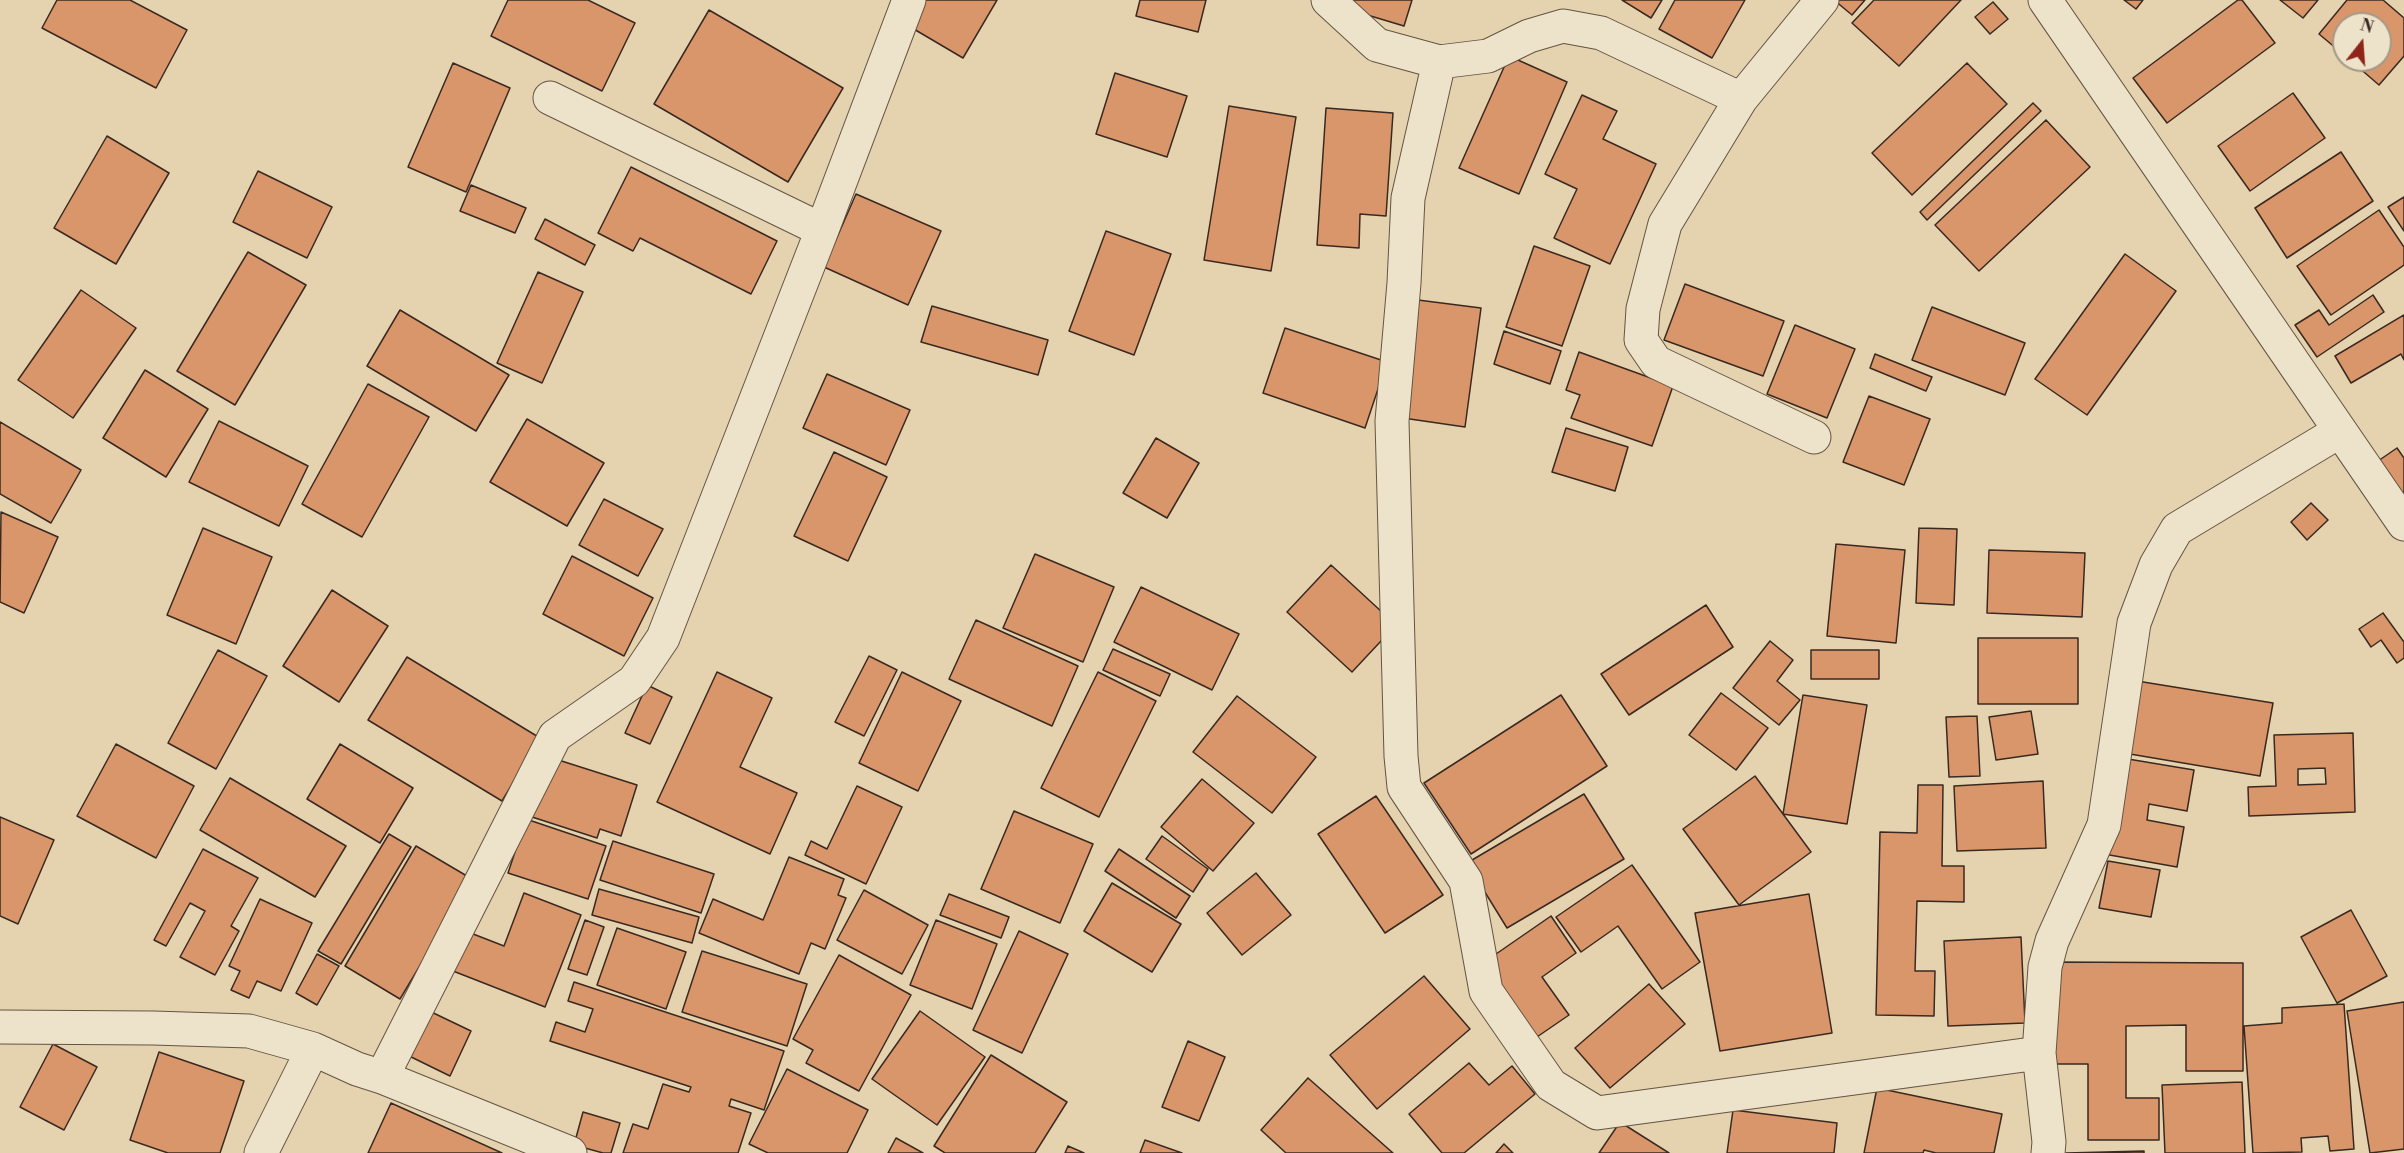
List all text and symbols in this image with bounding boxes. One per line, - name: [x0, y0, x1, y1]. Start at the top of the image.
- north arrow: [2332, 12, 2392, 72]
- text: N: [2358, 15, 2376, 38]

